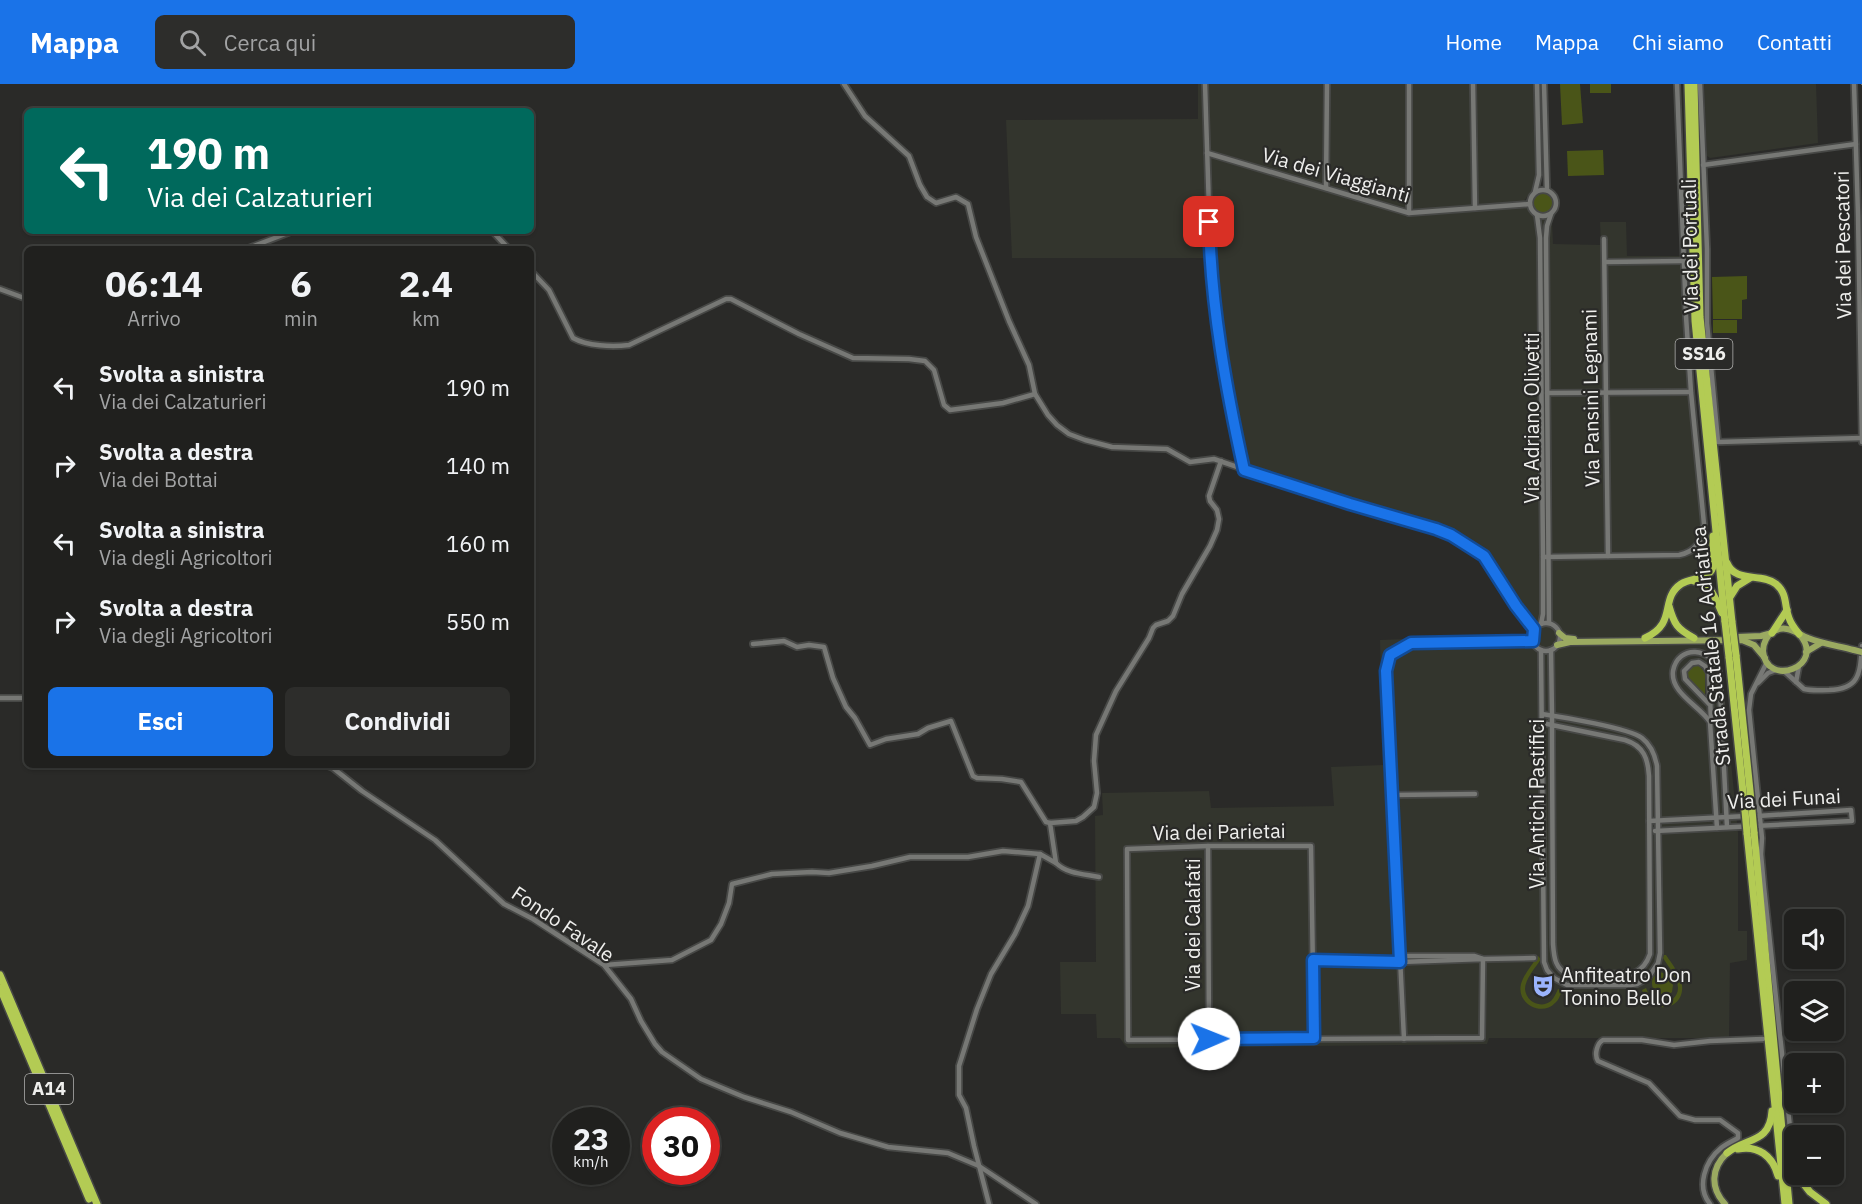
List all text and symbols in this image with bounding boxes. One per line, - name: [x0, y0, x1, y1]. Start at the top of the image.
- search box: [155, 15, 575, 69]
- text: Mappa: [30, 24, 119, 61]
- icon: search: [176, 26, 209, 59]
- text: Cerca qui: [224, 28, 316, 57]
- text: Home: [1446, 28, 1502, 56]
- text: Mappa: [1535, 28, 1599, 56]
- text: Chi siamo: [1632, 28, 1724, 56]
- text: Contatti: [1757, 28, 1832, 56]
- text: 190 m: [147, 126, 270, 181]
- icon: left: [48, 132, 126, 210]
- street label: Via dei Viaggianti: [1259, 140, 1413, 209]
- street label: Via dei Pescatori: [1828, 171, 1857, 320]
- street label: Via dei Portuali: [1675, 178, 1704, 314]
- text: Via dei Calzaturieri: [147, 179, 373, 214]
- pin: [1183, 196, 1234, 247]
- icon: arrive: [1192, 205, 1225, 238]
- text: 06:14: [105, 260, 203, 307]
- text: 6: [290, 260, 312, 307]
- text: 2.4: [399, 260, 453, 307]
- text: Arrivo: [127, 305, 181, 332]
- text: min: [284, 305, 318, 332]
- text: km: [412, 305, 440, 332]
- street label: Via Pansini Legnami: [1575, 309, 1606, 487]
- street label: Via Adriano Olivetti: [1518, 332, 1545, 504]
- road number: SS16: [1676, 339, 1732, 369]
- text: Svolta a sinistra: [99, 359, 264, 388]
- icon: left: [48, 371, 81, 404]
- text: 190 m: [446, 373, 510, 402]
- text: Via dei Calzaturieri: [99, 388, 266, 415]
- text: Svolta a destra: [99, 437, 253, 466]
- icon: right: [48, 449, 81, 482]
- text: 140 m: [446, 451, 510, 480]
- text: Via dei Bottai: [99, 466, 218, 493]
- text: Svolta a sinistra: [99, 515, 264, 544]
- street label: Strada Statale 16 Adriatica: [1684, 525, 1737, 767]
- icon: left: [48, 527, 81, 560]
- text: 160 m: [446, 529, 510, 558]
- text: Via degli Agricoltori: [99, 544, 273, 571]
- text: Svolta a destra: [99, 593, 253, 622]
- icon: right: [48, 605, 81, 638]
- text: 550 m: [446, 607, 510, 636]
- text: Via degli Agricoltori: [99, 622, 273, 649]
- button: Esci: [48, 687, 273, 756]
- button: Condividi: [285, 687, 510, 756]
- street label: Via Antichi Pastifici: [1523, 719, 1550, 889]
- street label: Via dei Funai: [1726, 782, 1842, 815]
- street label: Via dei Parietai: [1152, 817, 1286, 846]
- street label: Via dei Calafati: [1179, 858, 1206, 992]
- street label: Fondo Favale: [507, 879, 620, 968]
- map controls: [1784, 909, 1844, 1185]
- button: sound: [1784, 909, 1844, 969]
- place label: Anfiteatro Don Tonino Bello: [1561, 961, 1691, 1011]
- theatre icon: Anfiteatro Don Tonino Bello: [1530, 973, 1556, 999]
- button: layers: [1784, 981, 1844, 1041]
- position arrow: [1177, 1007, 1241, 1071]
- button: +: [1784, 1053, 1844, 1113]
- road number: A14: [25, 1074, 73, 1104]
- speed limit sign: 30: [642, 1107, 720, 1185]
- text: 23: [573, 1119, 609, 1158]
- button: −: [1784, 1125, 1844, 1185]
- text: km/h: [573, 1152, 609, 1171]

